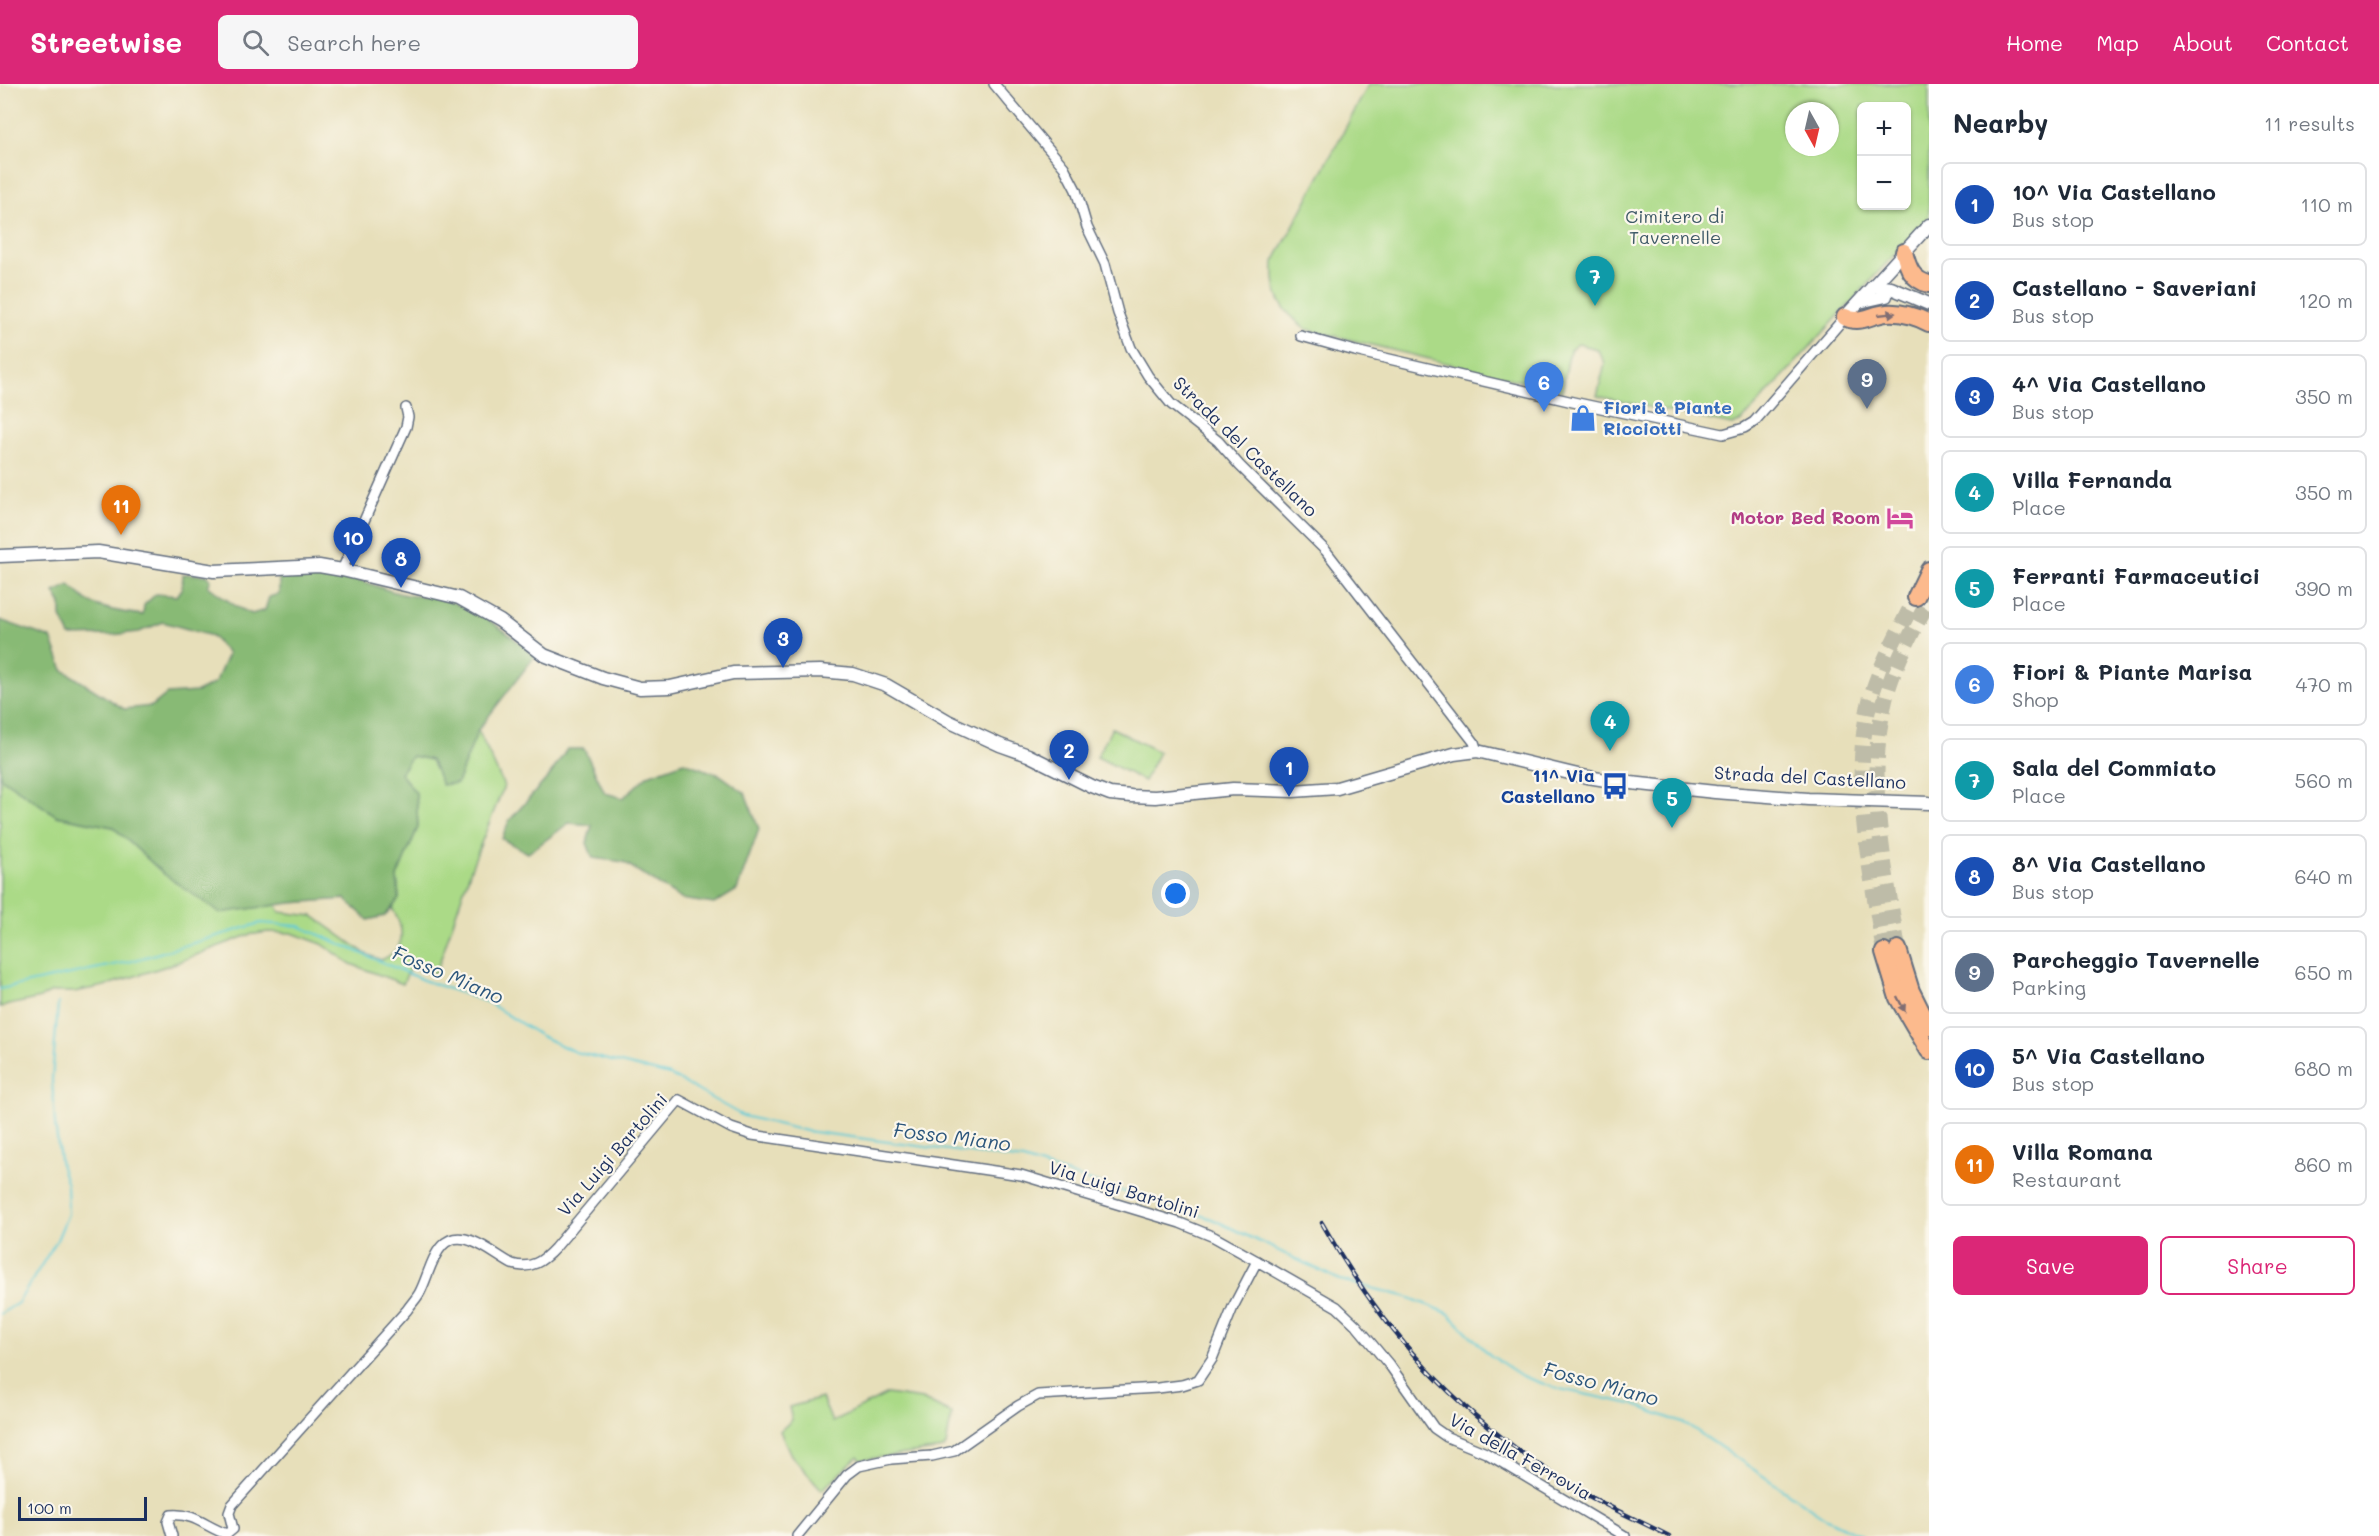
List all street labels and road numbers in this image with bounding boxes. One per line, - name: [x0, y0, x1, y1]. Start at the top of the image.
- street label: Strada del Castellano: [1168, 371, 1323, 522]
- street label: Strada del Castellano: [1713, 760, 1907, 794]
- street label: Via Luigi Bartolini: [552, 1088, 673, 1221]
- street label: Via Luigi Bartolini: [1046, 1155, 1202, 1223]
- street label: Via della Ferrovia: [1445, 1407, 1596, 1505]

